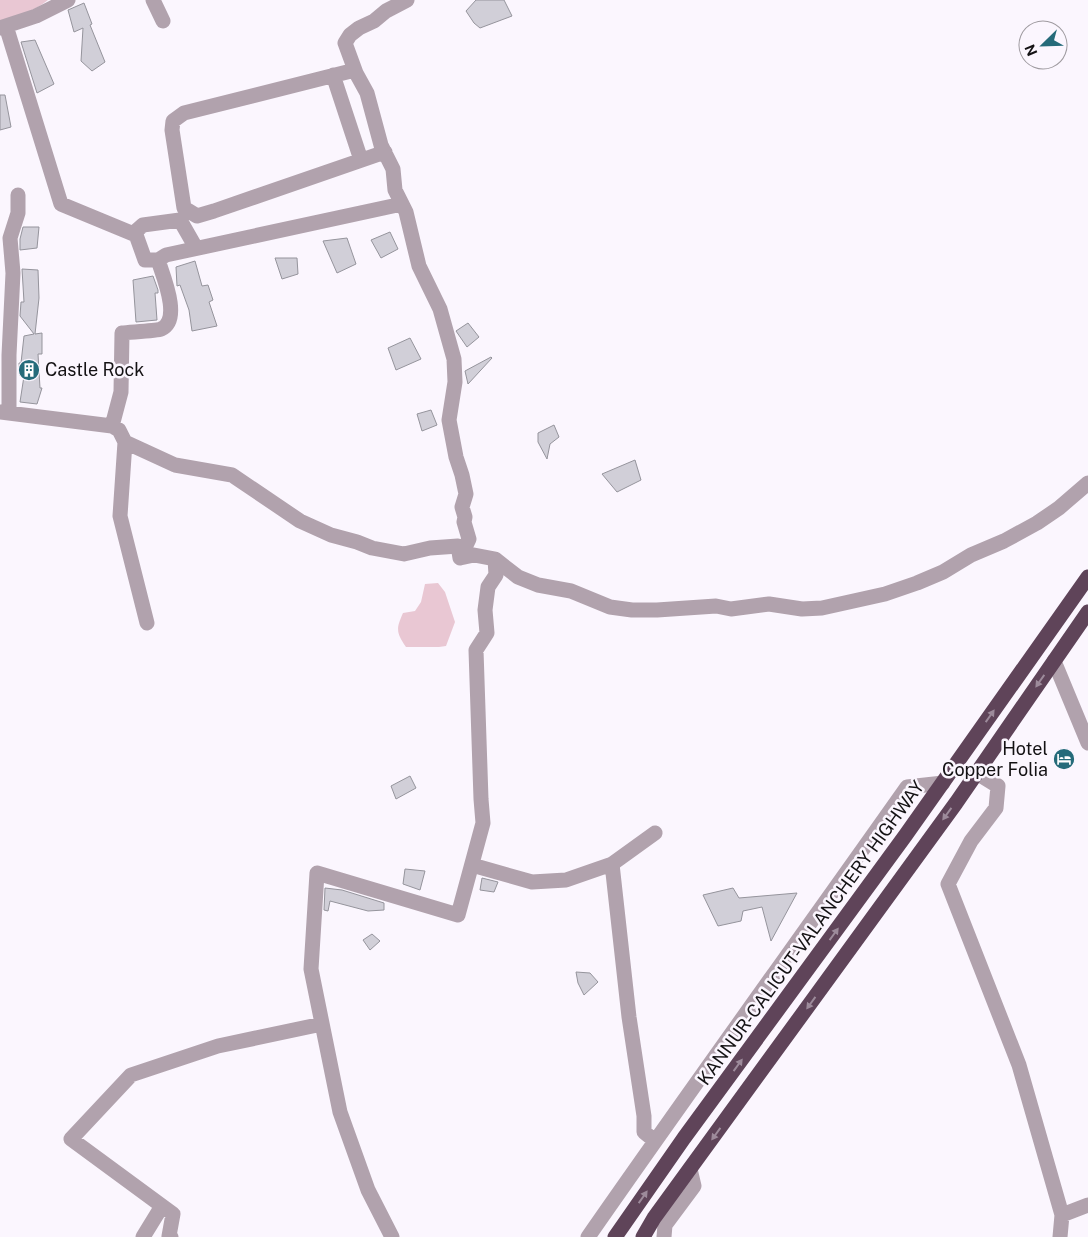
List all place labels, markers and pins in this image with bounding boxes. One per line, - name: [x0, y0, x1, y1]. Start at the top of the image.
- building icon: Castle Rock: [17, 358, 41, 382]
- place label: Castle Rock: [45, 359, 144, 380]
- place label: Hotel Copper Folia: [942, 738, 1048, 780]
- hotel icon: Hotel Copper Folia: [1052, 747, 1076, 771]

